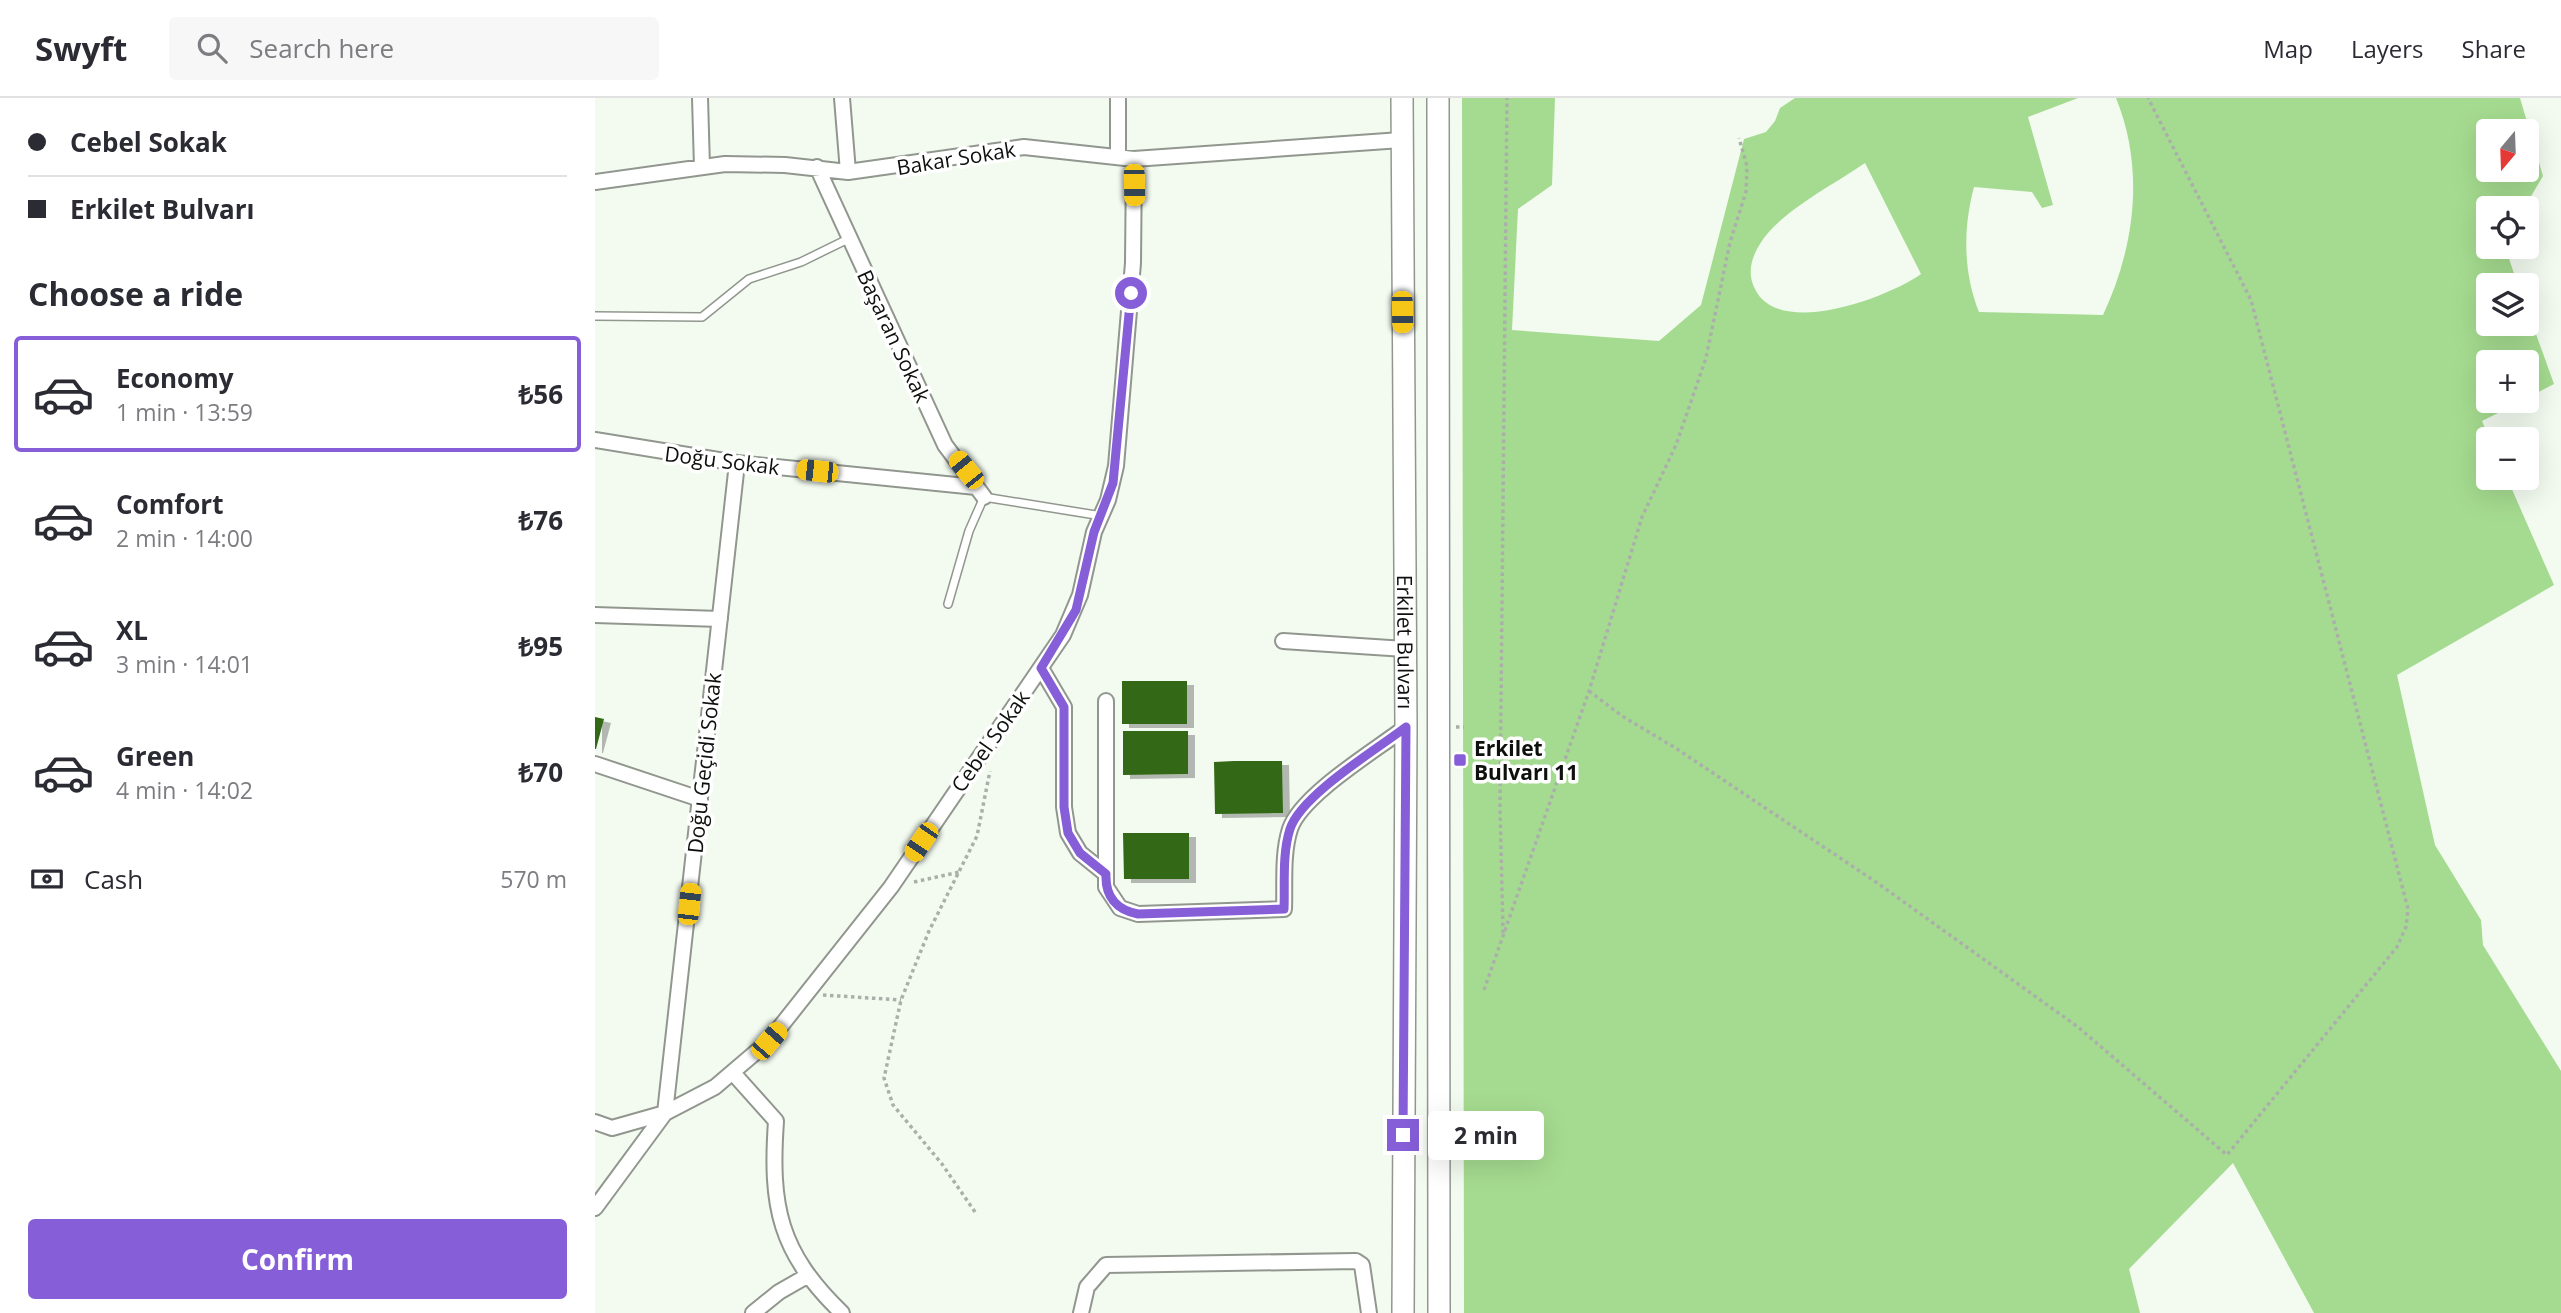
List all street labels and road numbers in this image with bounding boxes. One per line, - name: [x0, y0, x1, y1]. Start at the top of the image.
- street label: Bakar Sokak: [895, 135, 1017, 181]
- street label: Başaran Sokak: [851, 265, 937, 407]
- street label: Doğu Sokak: [663, 439, 781, 481]
- street label: Erkilet Bulvarı: [1391, 575, 1420, 709]
- street label: Doğu Geçidi Sokak: [681, 671, 727, 855]
- street label: Cebel Sokak: [945, 685, 1035, 797]

